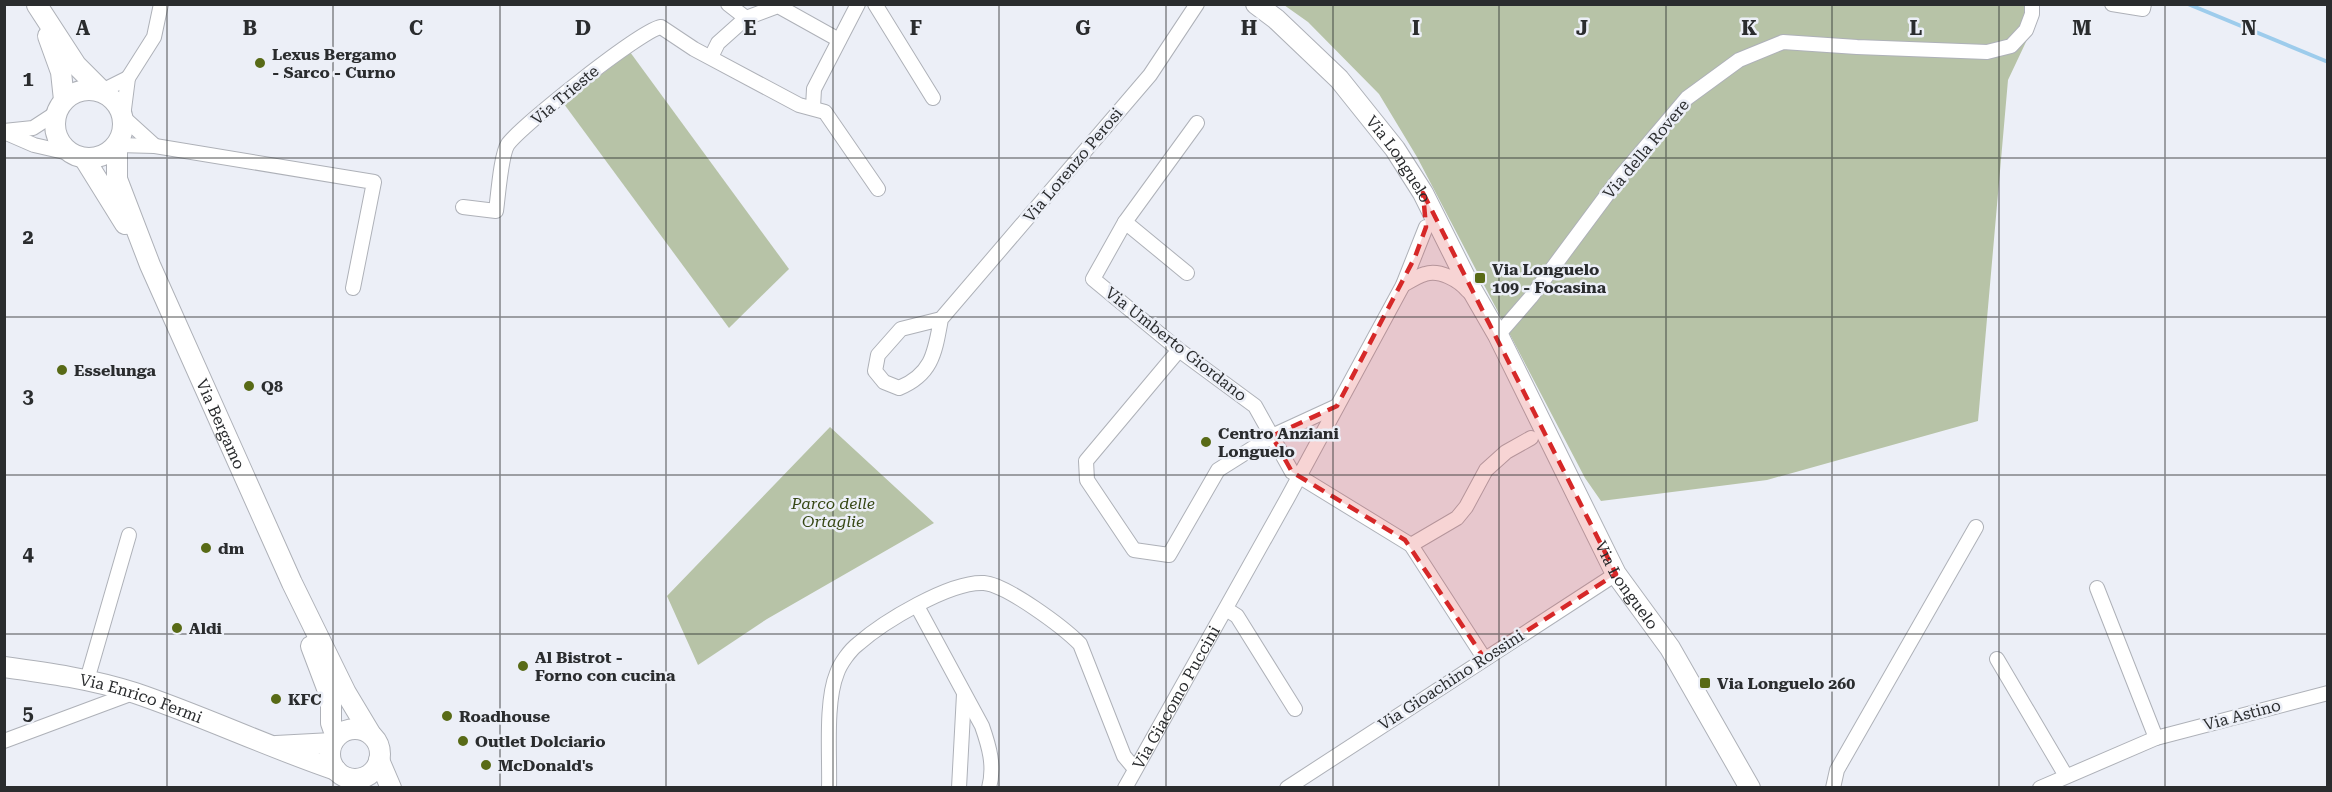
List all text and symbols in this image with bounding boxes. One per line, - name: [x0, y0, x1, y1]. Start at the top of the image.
- text: A: [76, 16, 91, 40]
- text: B: [243, 16, 257, 40]
- text: C: [409, 16, 423, 40]
- text: D: [575, 16, 591, 40]
- text: E: [744, 16, 757, 40]
- text: F: [910, 16, 922, 40]
- text: G: [1075, 16, 1091, 40]
- text: H: [1241, 16, 1257, 40]
- text: I: [1412, 16, 1420, 40]
- text: J: [1576, 16, 1588, 40]
- text: K: [1741, 16, 1757, 40]
- text: L: [1910, 16, 1923, 40]
- text: M: [2072, 16, 2092, 40]
- text: N: [2241, 16, 2257, 40]
- place label: Lexus Bergamo - Sarco - Curno: [272, 45, 397, 82]
- marker: Lexus Bergamo - Sarco - Curno: [253, 56, 267, 70]
- street label: Via Trieste: [527, 61, 603, 129]
- text: 1: [22, 67, 34, 91]
- street label: Via della Rovere: [1599, 95, 1693, 203]
- street label: Via Lorenzo Perosi: [1020, 104, 1126, 226]
- street label: Via Longuelo: [1362, 111, 1436, 205]
- text: 2: [22, 225, 34, 249]
- place label: Via Longuelo 109 - Focasina: [1492, 260, 1607, 297]
- marker: Via Longuelo 109 - Focasina: [1473, 271, 1487, 285]
- street label: Via Umberto Giordano: [1101, 283, 1251, 405]
- place label: Esselunga: [74, 361, 157, 380]
- marker: Esselunga: [55, 363, 69, 377]
- street label: Via Bergamo: [192, 376, 249, 472]
- place label: Q8: [261, 377, 283, 396]
- marker: Q8: [242, 379, 256, 393]
- text: 3: [22, 384, 34, 408]
- place label: Centro Anziani Longuelo: [1218, 424, 1340, 461]
- marker: Centro Anziani Longuelo: [1199, 435, 1213, 449]
- park label: Parco delle Ortaglie: [790, 494, 875, 531]
- street label: Via Longuelo: [1592, 538, 1663, 633]
- place label: dm: [218, 539, 245, 558]
- marker: dm: [199, 541, 213, 555]
- text: 4: [22, 542, 34, 566]
- place label: Aldi: [189, 619, 223, 638]
- marker: Aldi: [170, 621, 184, 635]
- street label: Via Giacomo Puccini: [1128, 622, 1224, 772]
- street label: Via Gioachino Rossini: [1375, 626, 1527, 734]
- place label: Al Bistrot - Forno con cucina: [535, 648, 676, 685]
- marker: Al Bistrot - Forno con cucina: [516, 659, 530, 673]
- street label: Via Enrico Fermi: [78, 670, 205, 727]
- place label: Via Longuelo 260: [1717, 674, 1855, 693]
- marker: Via Longuelo 260: [1698, 676, 1712, 690]
- place label: KFC: [288, 690, 321, 709]
- marker: KFC: [269, 692, 283, 706]
- street label: Via Astino: [2201, 696, 2283, 734]
- text: 5: [22, 701, 34, 725]
- place label: Roadhouse: [459, 707, 550, 726]
- marker: Roadhouse: [440, 709, 454, 723]
- place label: Outlet Dolciario: [475, 732, 606, 751]
- marker: Outlet Dolciario: [456, 734, 470, 748]
- place label: McDonald's: [498, 756, 593, 775]
- marker: McDonald's: [479, 758, 493, 772]

